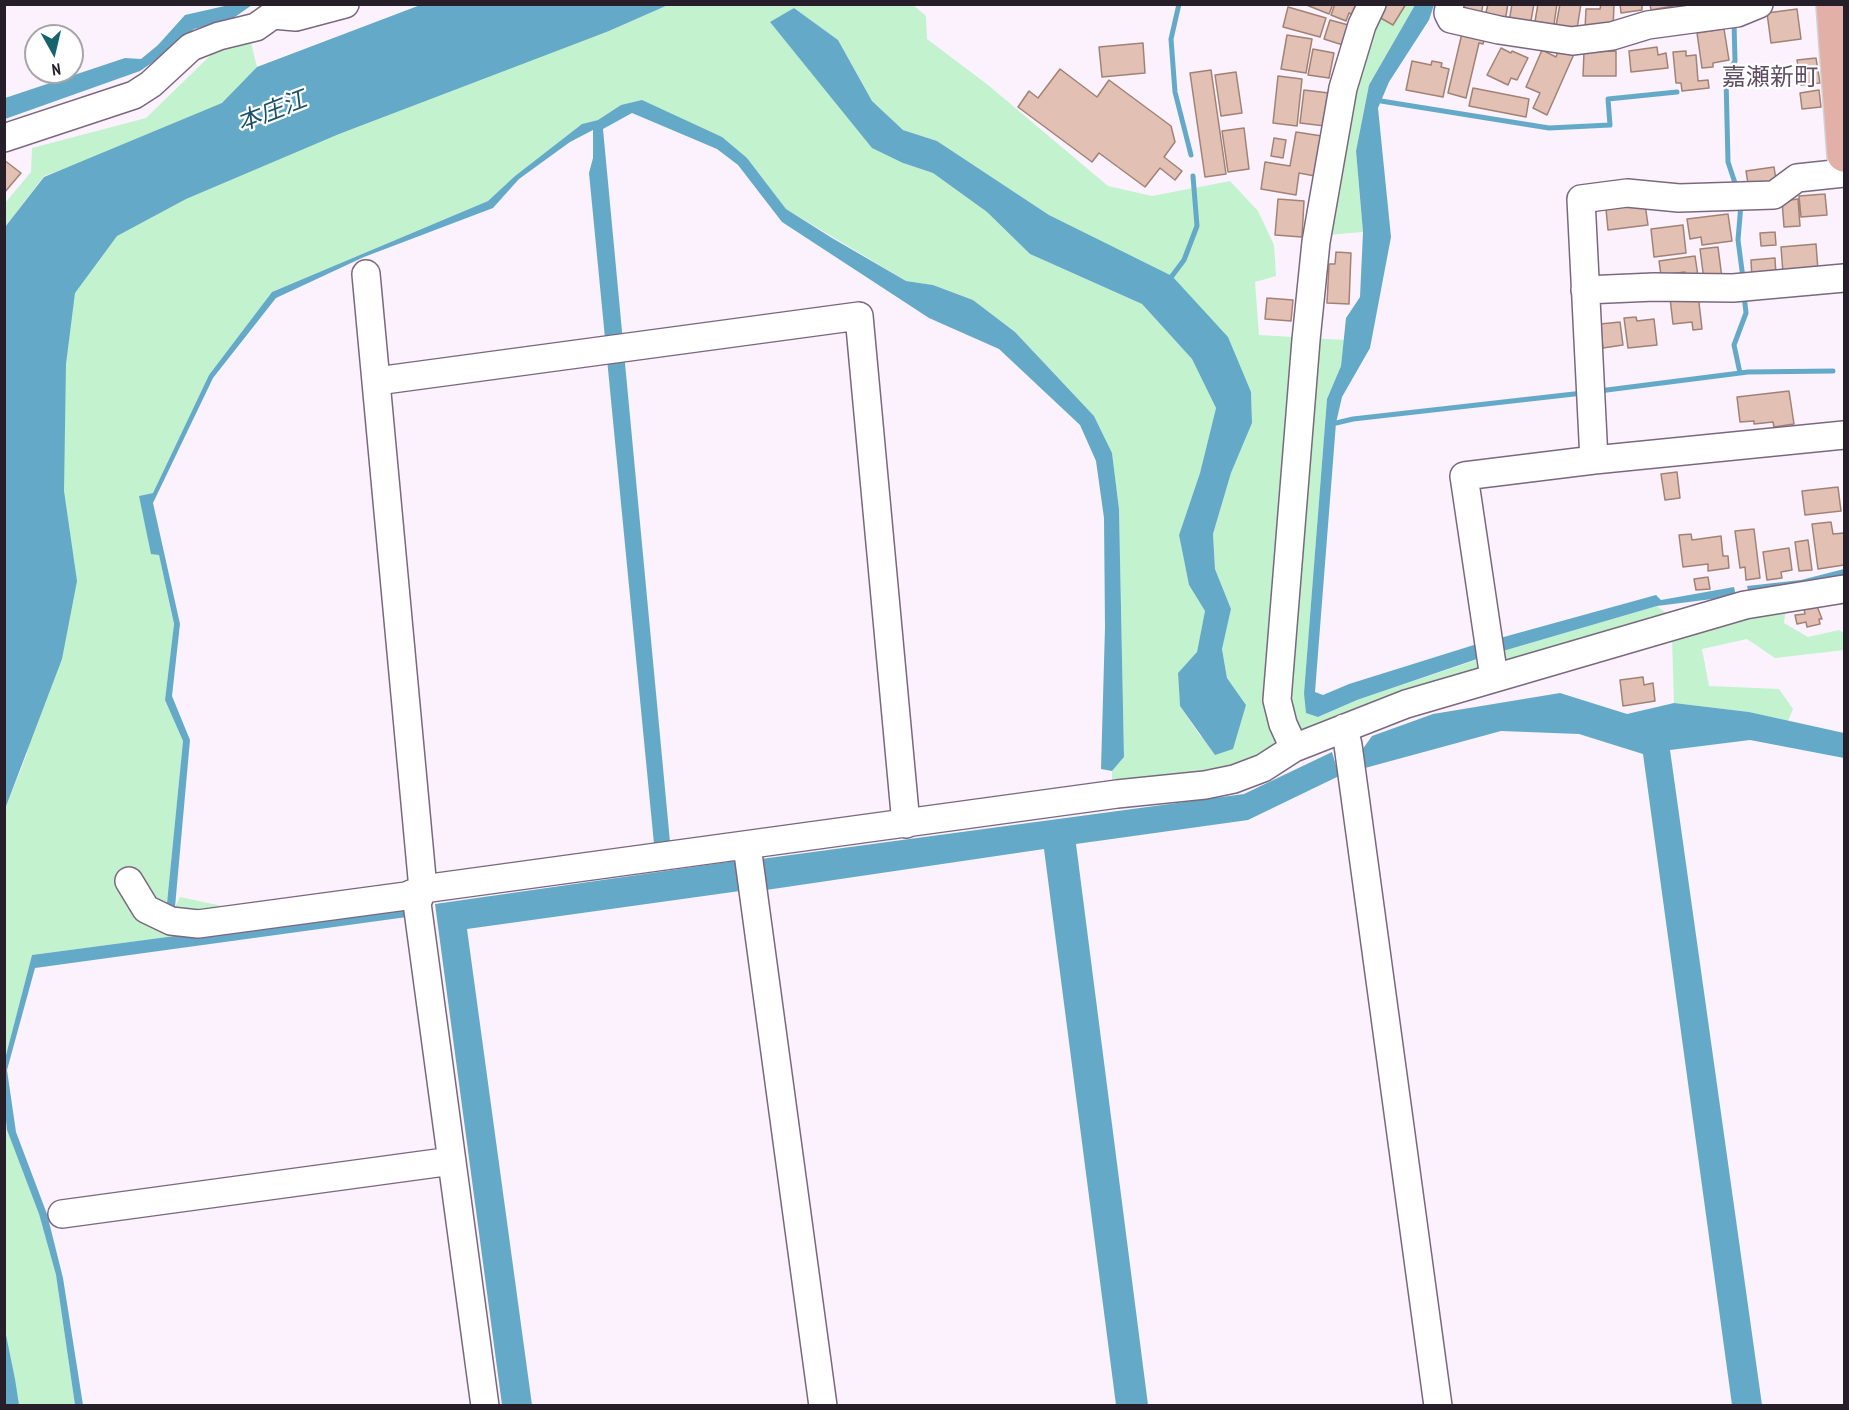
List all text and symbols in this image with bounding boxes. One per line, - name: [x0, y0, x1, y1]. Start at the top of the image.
- north arrow: [24, 24, 84, 84]
- text: N: [51, 59, 62, 80]
- district label: 嘉瀬新町: [1722, 64, 1818, 92]
- water label: 本庄江: [233, 86, 311, 138]

